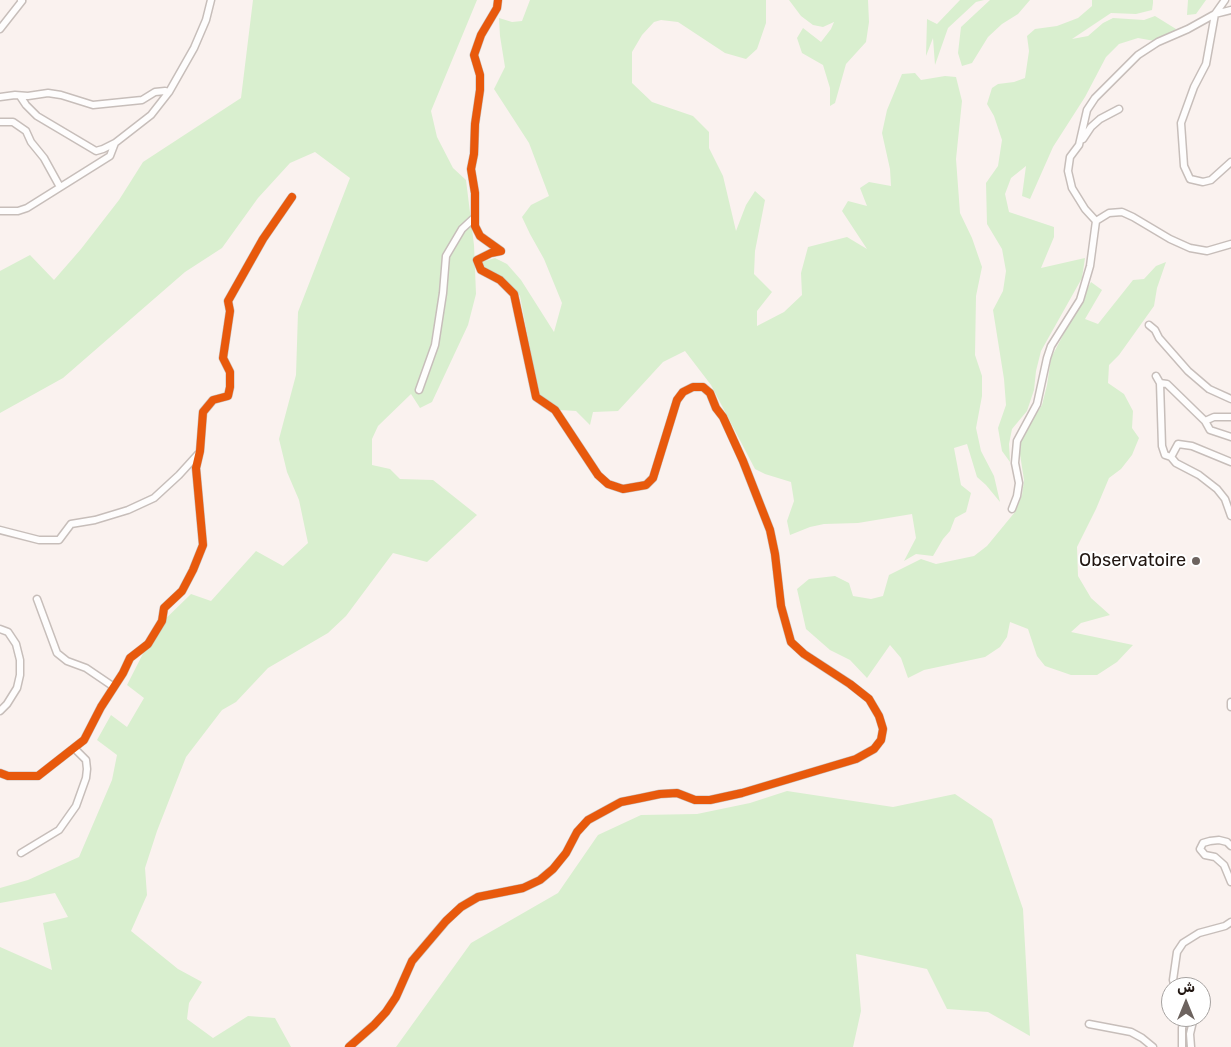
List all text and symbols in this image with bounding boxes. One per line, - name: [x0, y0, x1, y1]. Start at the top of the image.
- place label: Observatoire: [1079, 550, 1186, 572]
- marker: Observatoire: [1190, 555, 1202, 567]
- north arrow: [1161, 977, 1211, 1027]
- text: ش: [1177, 979, 1195, 996]

